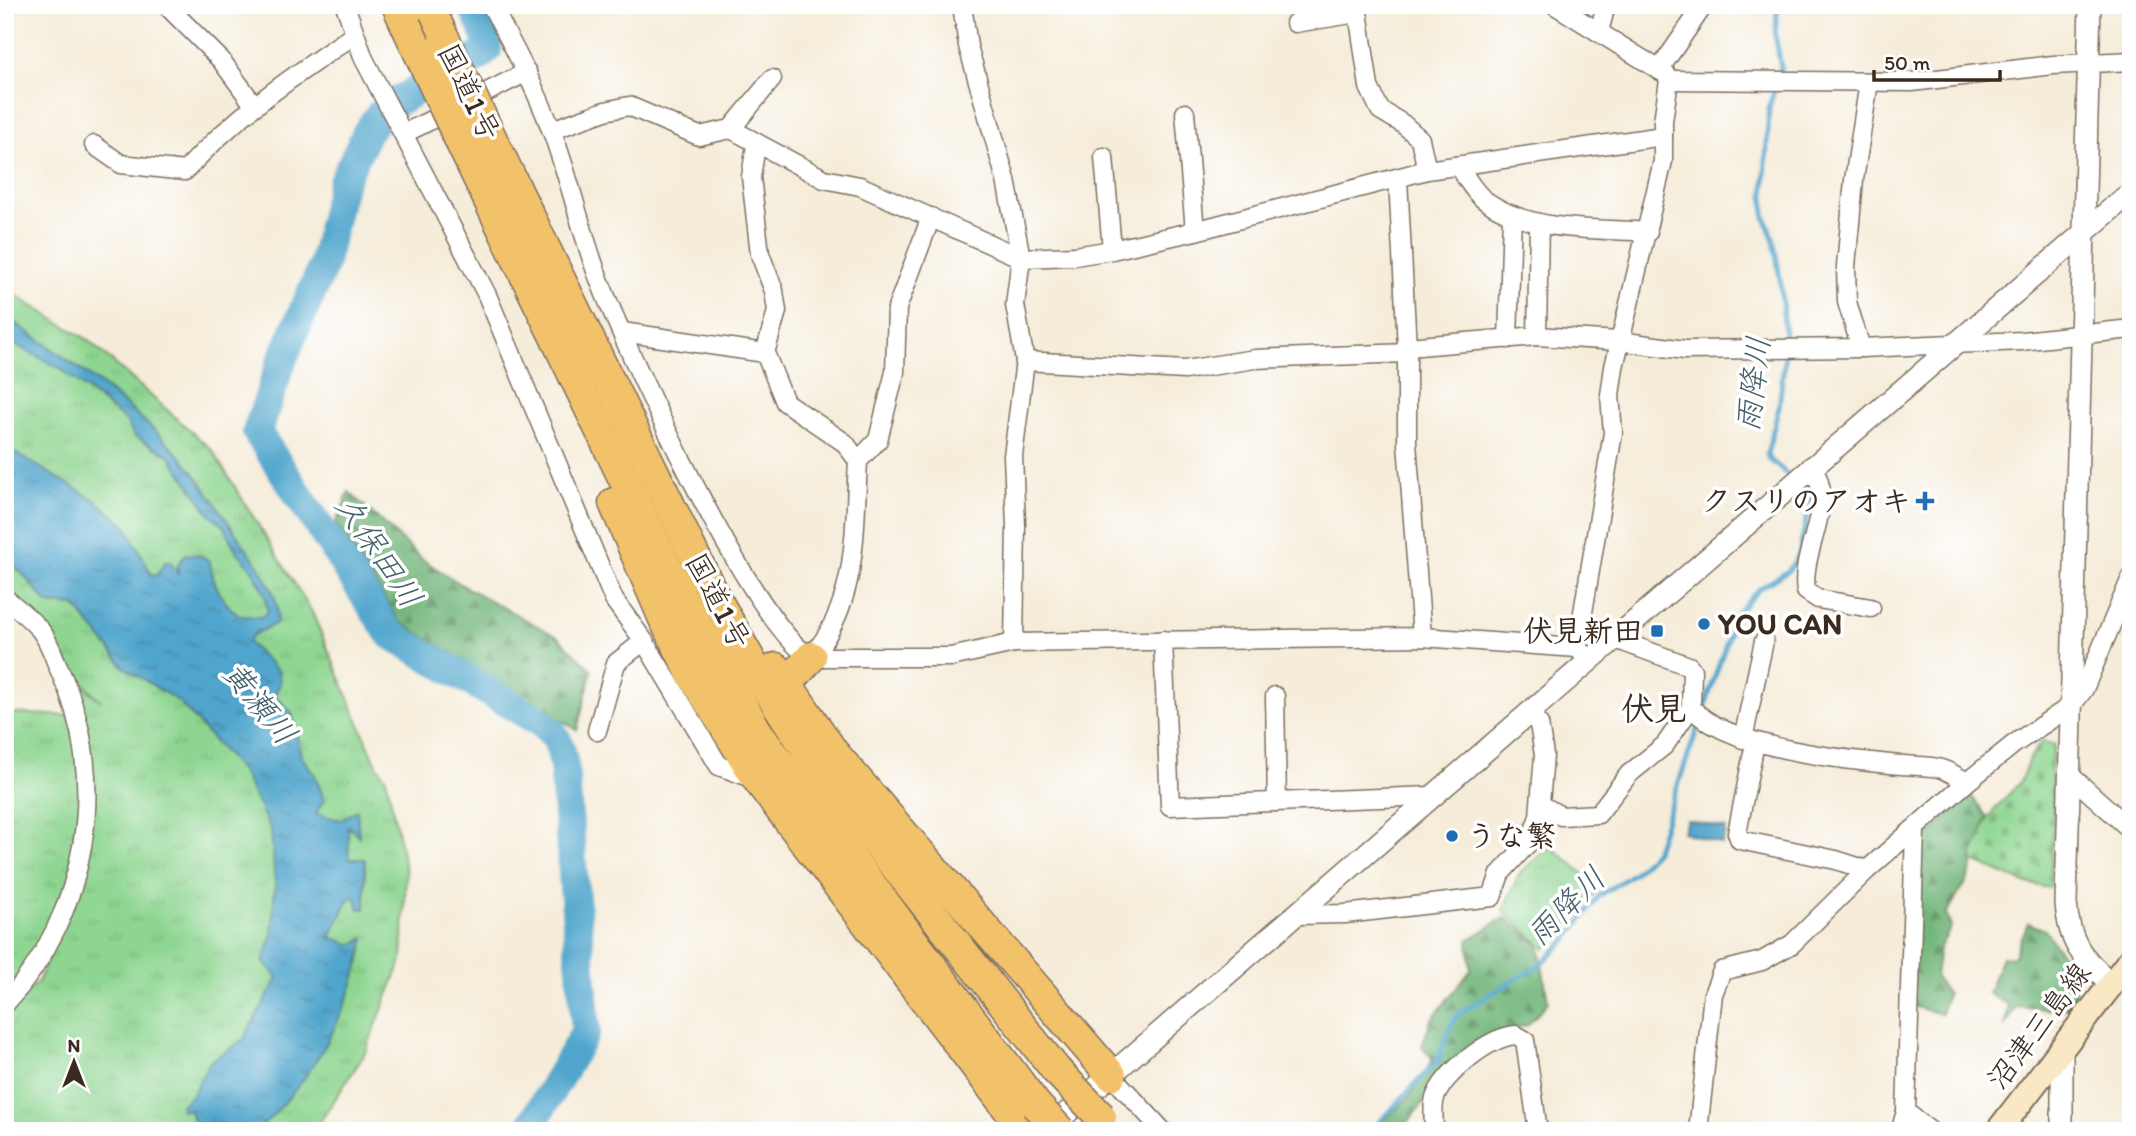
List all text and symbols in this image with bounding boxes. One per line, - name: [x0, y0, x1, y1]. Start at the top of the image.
- street label: 国道1号: [430, 37, 509, 147]
- scale bar: [1874, 38, 2000, 82]
- text: 50 m: [1884, 50, 1931, 75]
- water label: 雨降川: [1728, 334, 1778, 434]
- place label: クスリのアオキ: [1701, 482, 1911, 519]
- water label: 久保田川: [327, 487, 431, 615]
- marker: クスリのアオキ: [1917, 493, 1933, 509]
- street label: 国道1号: [678, 546, 759, 655]
- place label: YOU CAN: [1717, 605, 1842, 642]
- place label: 伏見新田: [1523, 612, 1643, 649]
- marker: YOU CAN: [1696, 616, 1712, 632]
- marker: 伏見新田: [1649, 623, 1665, 639]
- water label: 黄瀬川: [215, 654, 305, 752]
- district label: 伏見: [1621, 689, 1687, 728]
- place label: うな繁: [1466, 817, 1556, 854]
- marker: うな繁: [1444, 828, 1460, 844]
- water label: 雨降川: [1519, 859, 1613, 953]
- street label: 沼津三島線: [1979, 955, 2099, 1097]
- north arrow: [38, 1028, 108, 1098]
- text: N: [68, 1034, 80, 1057]

